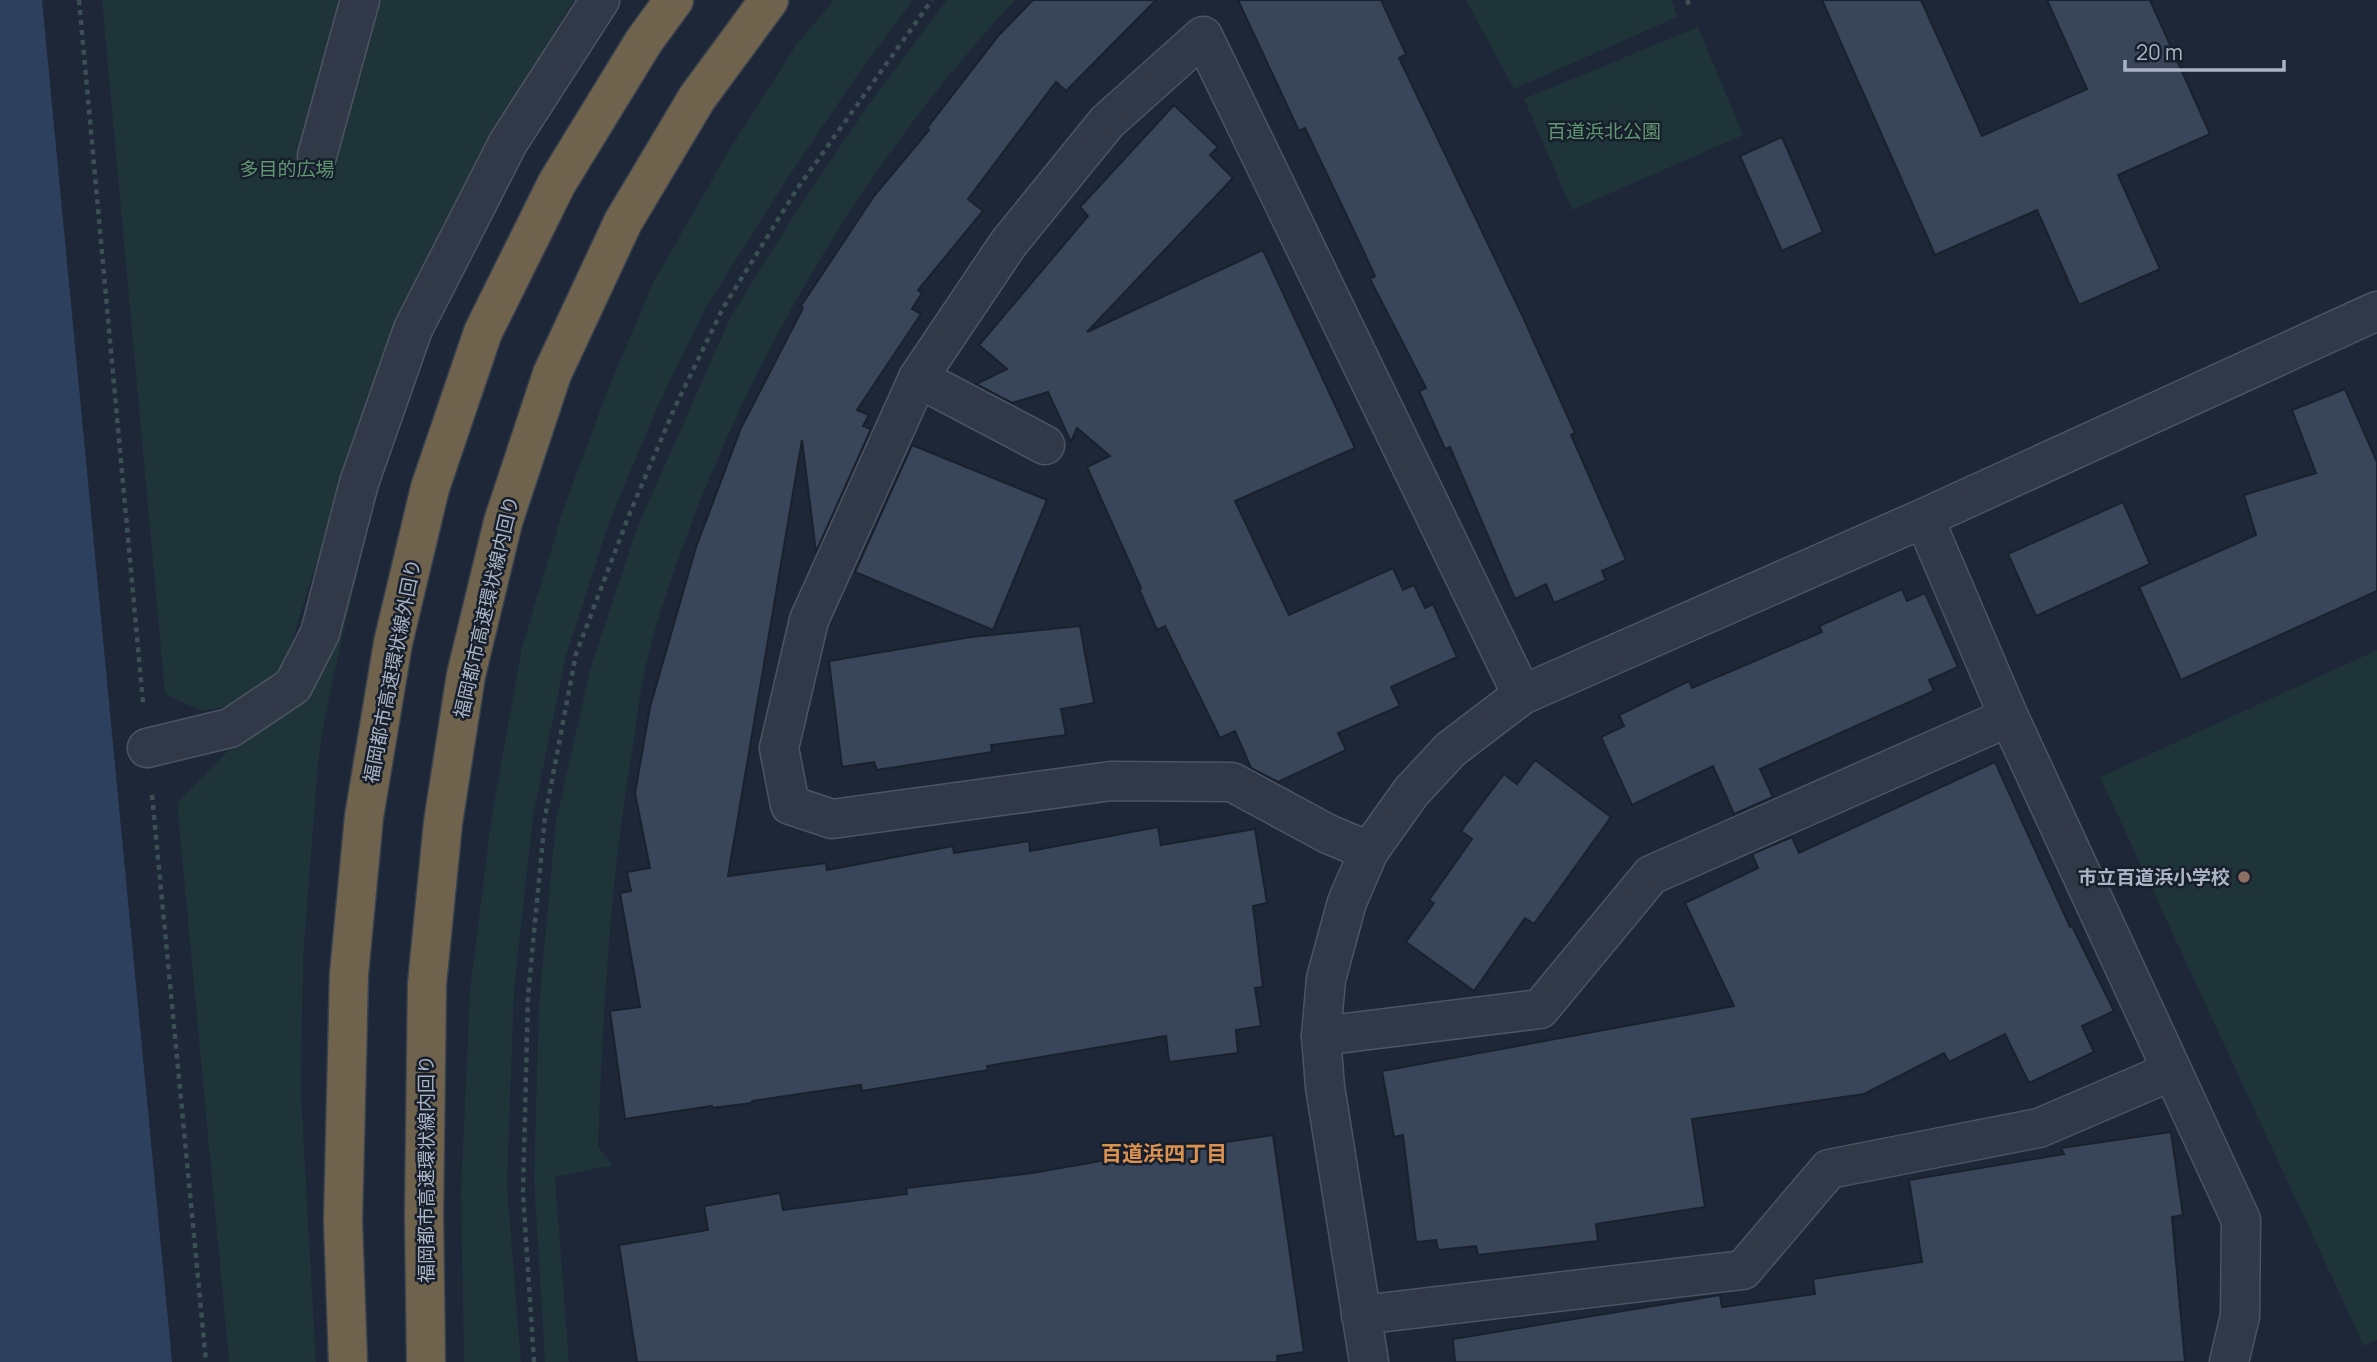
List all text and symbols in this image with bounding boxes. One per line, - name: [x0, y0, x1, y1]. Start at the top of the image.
- scale bar: [2125, 28, 2284, 72]
- text: 20 m: [2136, 38, 2183, 66]
- park label: 百道浜北公園: [1547, 118, 1661, 144]
- park label: 多目的広場: [239, 156, 335, 182]
- street label: 福岡都市高速環状線内回り: [448, 493, 524, 721]
- street label: 福岡都市高速環状線外回り: [357, 557, 427, 785]
- place label: 市立百道浜小学校: [2078, 864, 2230, 890]
- marker: 市立百道浜小学校: [2236, 869, 2252, 885]
- street label: 福岡都市高速環状線内回り: [413, 1055, 439, 1283]
- district label: 百道浜四丁目: [1101, 1139, 1227, 1167]

